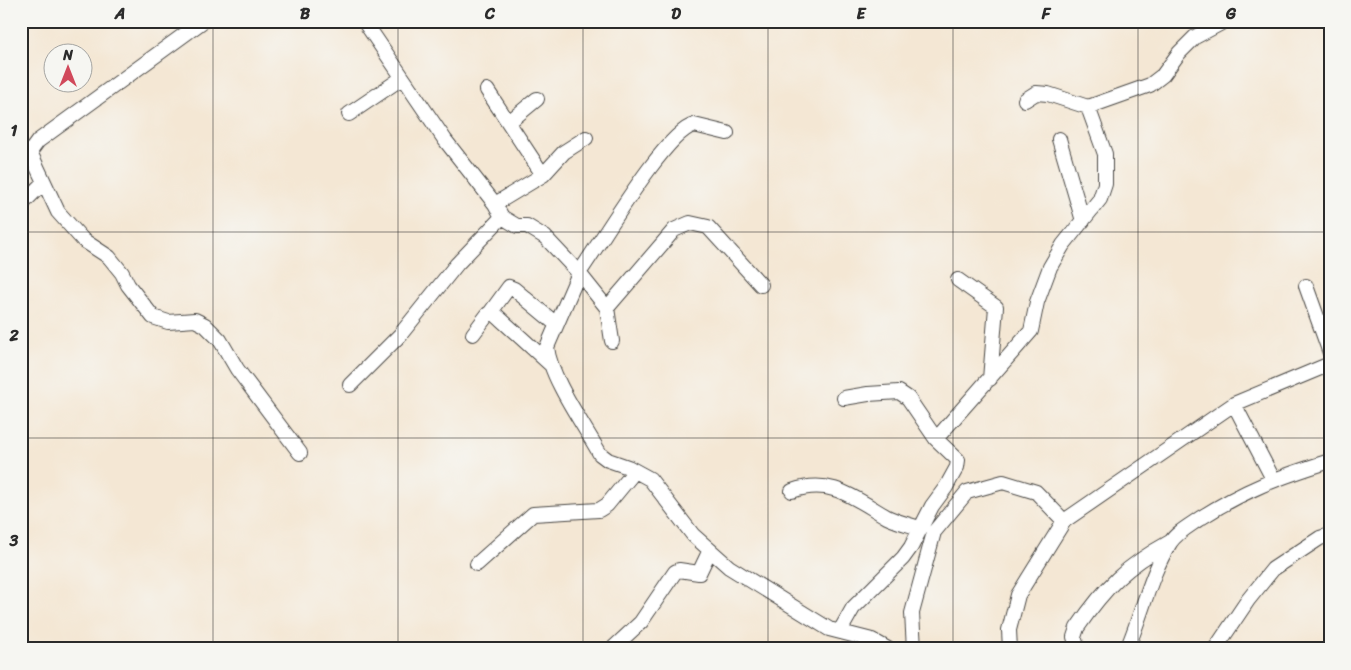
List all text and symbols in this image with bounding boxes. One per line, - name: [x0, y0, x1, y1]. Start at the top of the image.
- text: A: [114, 0, 125, 28]
- text: B: [300, 0, 311, 28]
- text: C: [484, 0, 496, 28]
- text: D: [671, 0, 681, 28]
- text: E: [857, 0, 867, 28]
- text: F: [1041, 0, 1052, 28]
- text: G: [1225, 0, 1237, 28]
- north arrow: [42, 42, 92, 92]
- text: N: [62, 43, 73, 68]
- text: 1: [11, 116, 18, 145]
- text: 2: [8, 321, 19, 350]
- text: 3: [9, 526, 19, 555]

